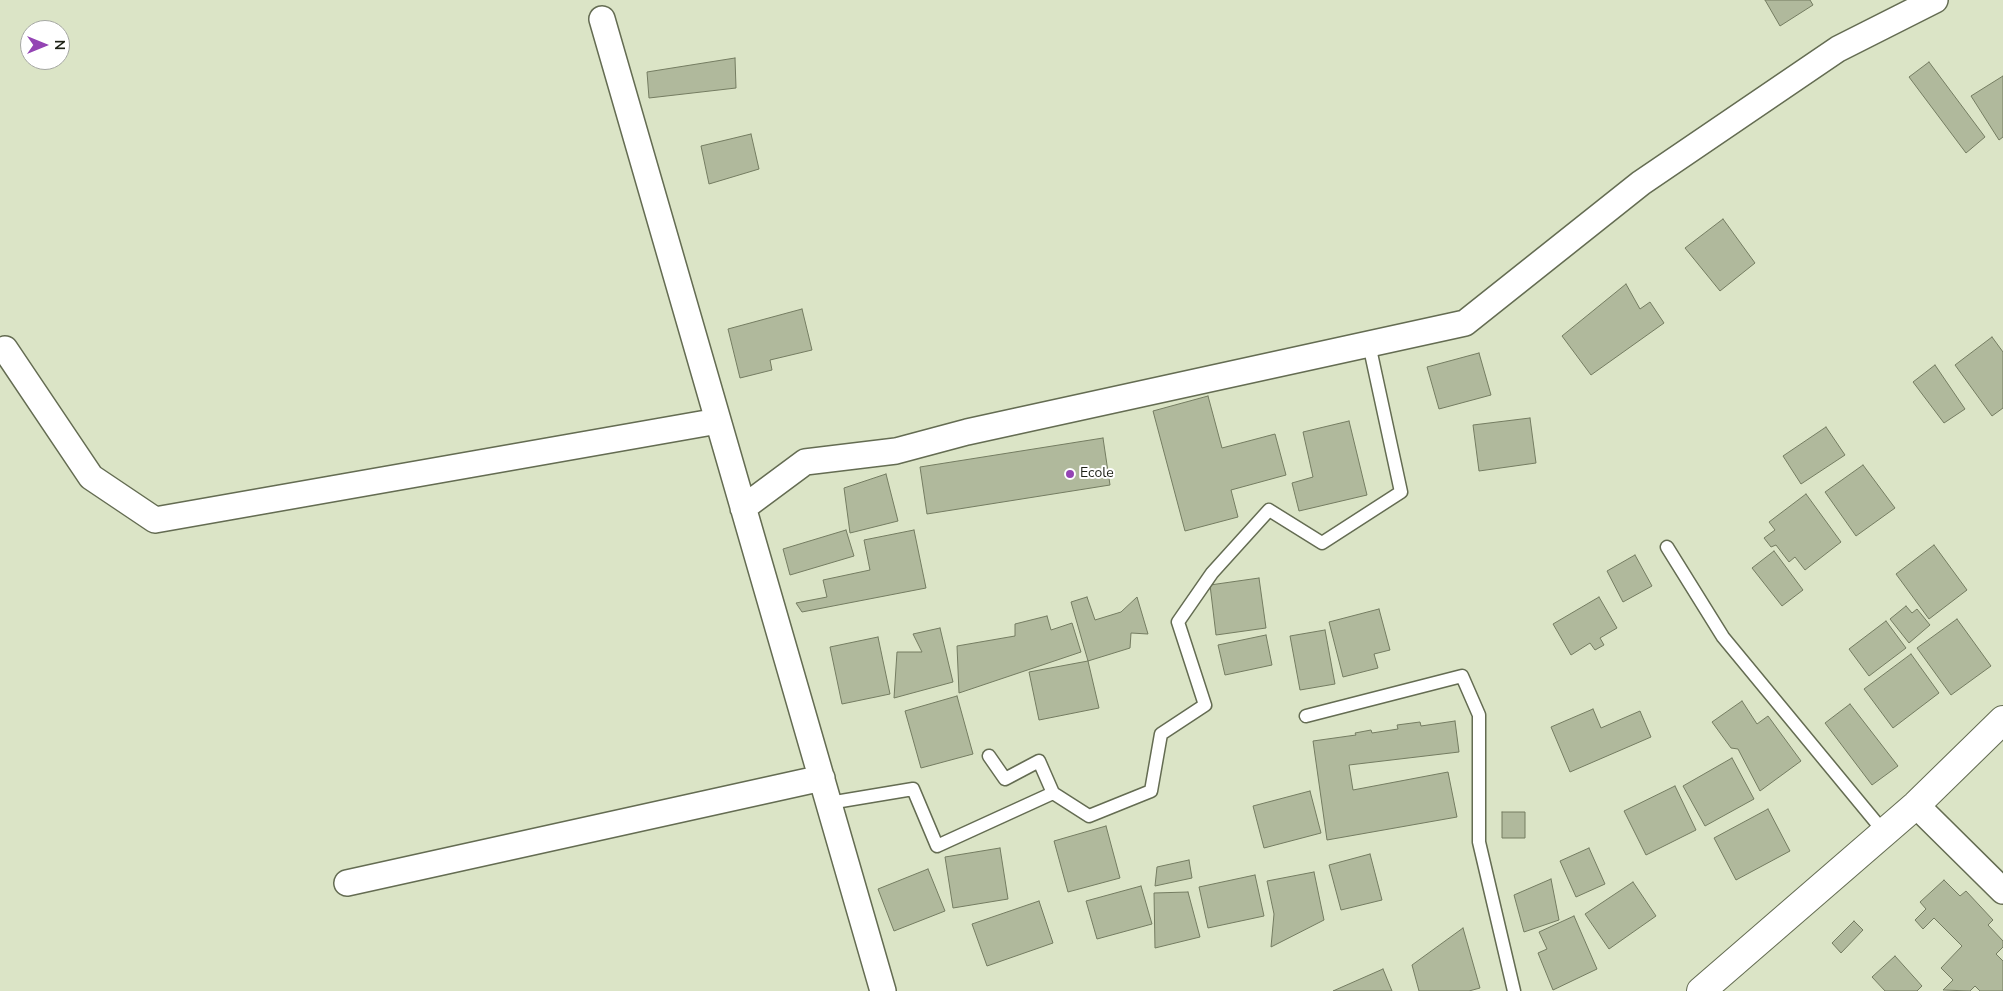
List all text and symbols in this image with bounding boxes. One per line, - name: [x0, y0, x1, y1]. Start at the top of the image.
- north arrow: [20, 20, 70, 70]
- text: N: [50, 40, 69, 50]
- place label: Ecole: [1080, 466, 1114, 482]
- marker: Ecole: [1064, 468, 1076, 480]

